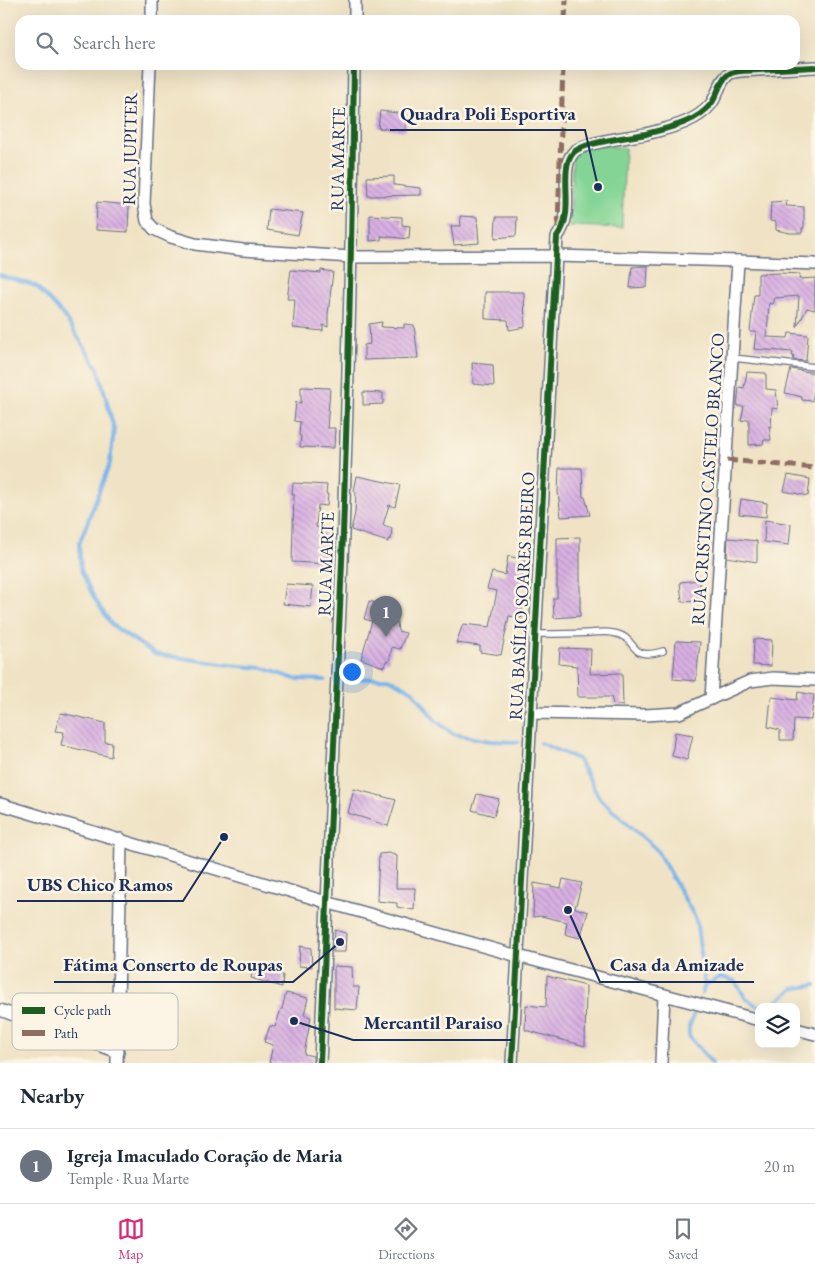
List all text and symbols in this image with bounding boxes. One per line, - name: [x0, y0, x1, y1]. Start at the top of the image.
- search box: [15, 15, 800, 70]
- icon: search: [33, 29, 61, 57]
- text: Search here: [73, 30, 155, 55]
- street label: RUA JUPITER: [117, 92, 142, 206]
- callout: Quadra Poli Esportiva: [390, 96, 585, 130]
- text: Quadra Poli Esportiva: [400, 101, 576, 126]
- street label: RUA MARTE: [325, 107, 350, 211]
- street label: RUA CRISTINO CASTELO BRANCO: [686, 332, 729, 626]
- street label: RUA BASÍLIO SOARES RBEIRO: [504, 471, 539, 721]
- street label: RUA MARTE: [312, 512, 339, 616]
- pin: 1: [370, 596, 402, 637]
- your location: [339, 659, 365, 685]
- callout: UBS Chico Ramos: [17, 867, 183, 901]
- text: UBS Chico Ramos: [27, 872, 173, 897]
- callout: Fátima Conserto de Roupas: [54, 948, 293, 982]
- callout: Casa da Amizade: [600, 948, 754, 982]
- text: Fátima Conserto de Roupas: [63, 952, 283, 977]
- text: Casa da Amizade: [610, 952, 744, 977]
- legend: [12, 993, 178, 1050]
- text: Cycle path: [54, 1001, 111, 1019]
- map controls: [755, 1003, 800, 1048]
- button: layers: [755, 1003, 800, 1048]
- callout: Mercantil Paraiso: [353, 1006, 512, 1040]
- text: Mercantil Paraiso: [363, 1010, 503, 1035]
- text: Path: [54, 1024, 78, 1042]
- text: Nearby: [20, 1082, 84, 1109]
- text: Igreja Imaculado Coração de Maria: [67, 1143, 343, 1168]
- text: 1: [32, 1156, 40, 1177]
- text: 20 m: [764, 1156, 795, 1177]
- text: Temple · Rua Marte: [67, 1168, 189, 1189]
- tab: Map: [117, 1215, 145, 1263]
- tab: Directions: [378, 1215, 435, 1263]
- tab: Saved: [668, 1215, 698, 1263]

